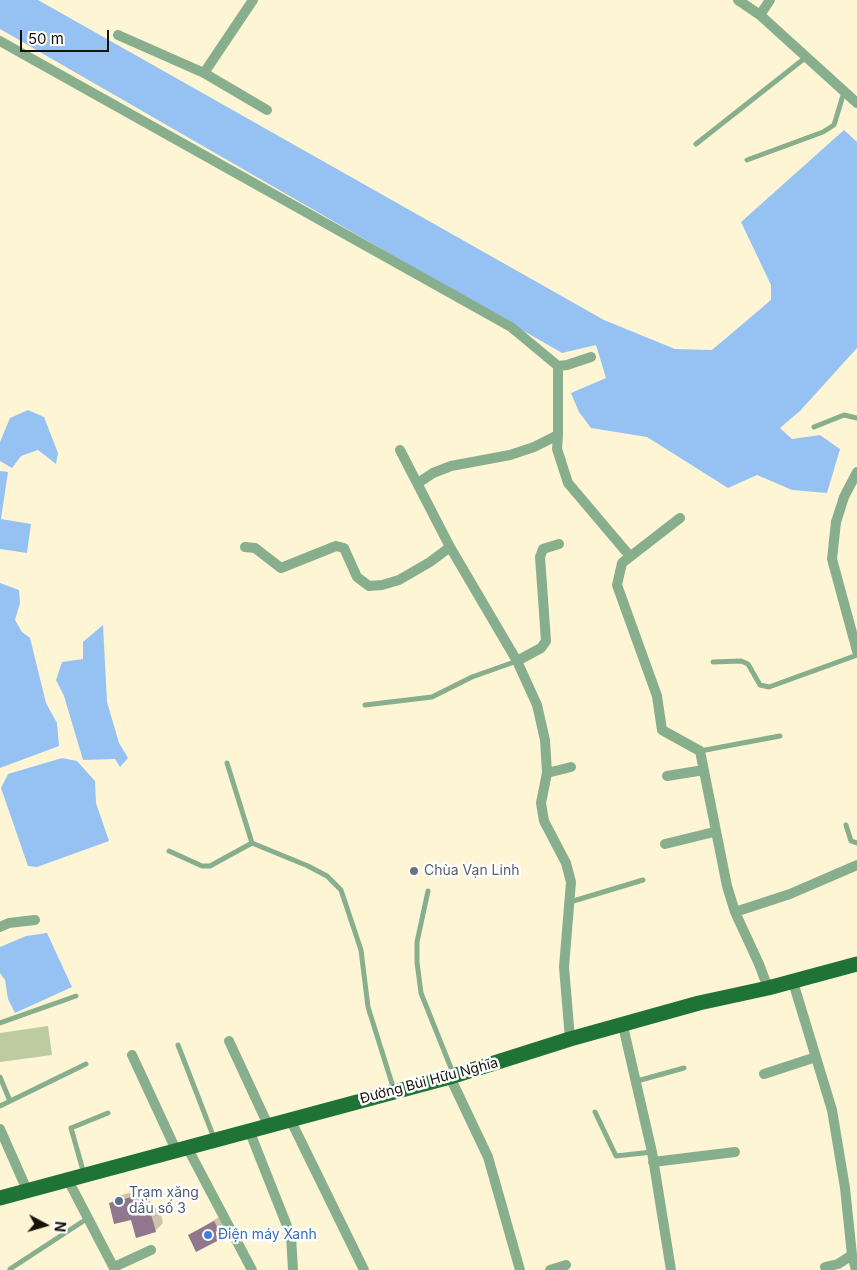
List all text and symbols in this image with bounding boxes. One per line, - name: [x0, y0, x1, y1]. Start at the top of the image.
- scale bar: [22, 20, 111, 52]
- text: 50 m: [28, 29, 64, 48]
- place label: Chùa Vạn Linh: [424, 863, 519, 879]
- marker: Chùa Vạn Linh: [408, 865, 420, 877]
- street label: Đường Bùi Hữu Nghĩa: [358, 1054, 500, 1108]
- place label: Trạm xăng dầu số 3: [129, 1185, 199, 1218]
- marker: Trạm xăng dầu số 3: [113, 1195, 125, 1207]
- north arrow: [20, 1200, 70, 1250]
- text: N: [51, 1220, 69, 1233]
- place label: Điện máy Xanh: [218, 1227, 317, 1243]
- marker: Điện máy Xanh: [202, 1229, 214, 1241]

